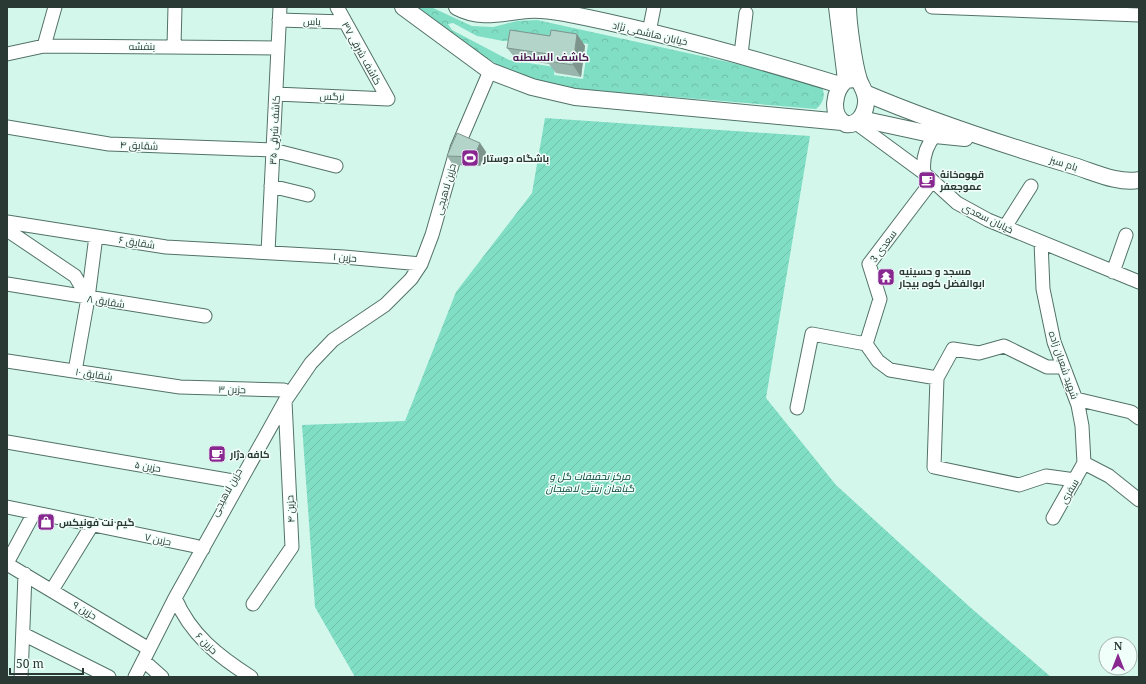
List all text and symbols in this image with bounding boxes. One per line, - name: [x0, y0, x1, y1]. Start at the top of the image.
- street label: یاس: [303, 14, 321, 28]
- street label: خیابان هاشمی نژاد: [611, 18, 689, 48]
- street label: کاشف شرقی ۳۷: [339, 19, 385, 87]
- street label: بنفشه: [129, 39, 155, 53]
- district label: کاشف السلطنه: [513, 49, 589, 64]
- street label: نرگس: [319, 89, 345, 103]
- street label: کاشف شرقی ۳۵: [265, 95, 283, 165]
- street label: شقایق ۴: [120, 137, 158, 153]
- sports icon: باشگاه دوستار: [460, 148, 480, 168]
- place label: باشگاه دوستار: [482, 151, 549, 165]
- street label: بام سبز: [1047, 152, 1080, 175]
- street label: حزین لاهیجی: [431, 162, 459, 216]
- place label: قهوه‌خانهٔ عموجعفر: [939, 167, 984, 193]
- cafe icon: قهوه‌خانهٔ عموجعفر: [917, 170, 937, 190]
- street label: خیابان سعدی: [960, 200, 1016, 236]
- street label: سعدی 3: [866, 227, 900, 265]
- street label: شقایق ۶: [118, 232, 156, 252]
- street label: حزین ۱: [332, 249, 358, 265]
- place label: مسجد و حسینیه ابوالفضل کوه بیجار: [898, 264, 985, 290]
- temple icon: مسجد و حسینیه ابوالفضل کوه بیجار: [876, 267, 896, 287]
- street label: شقایق ۸: [86, 291, 126, 311]
- street label: شهید شعبان زاده: [1046, 329, 1082, 401]
- street label: شقایق ۱۰: [74, 364, 114, 384]
- street label: حزین ۳: [218, 382, 246, 396]
- cafe icon: کافه دژار: [207, 444, 227, 464]
- place label: کافه دژار: [229, 447, 270, 461]
- street label: حزین ۵: [134, 457, 162, 475]
- street label: حزین لاهیجی: [207, 465, 245, 519]
- park label: مرکز تحقیقات گل و گیاهان زینتی لاهیجان: [546, 469, 634, 495]
- street label: سفری: [1056, 476, 1082, 506]
- street label: حزین ۴: [282, 495, 298, 523]
- shop icon: گیم نت فونیکس: [36, 512, 56, 532]
- place label: گیم نت فونیکس: [59, 515, 135, 530]
- street label: حزین ۷: [143, 529, 173, 549]
- street label: حزین ۹: [70, 597, 100, 623]
- street label: حزین ۶: [193, 629, 221, 657]
- north arrow: [1098, 636, 1138, 676]
- text: N: [1114, 638, 1123, 653]
- scale bar: [10, 650, 83, 676]
- text: 50 m: [16, 655, 44, 672]

